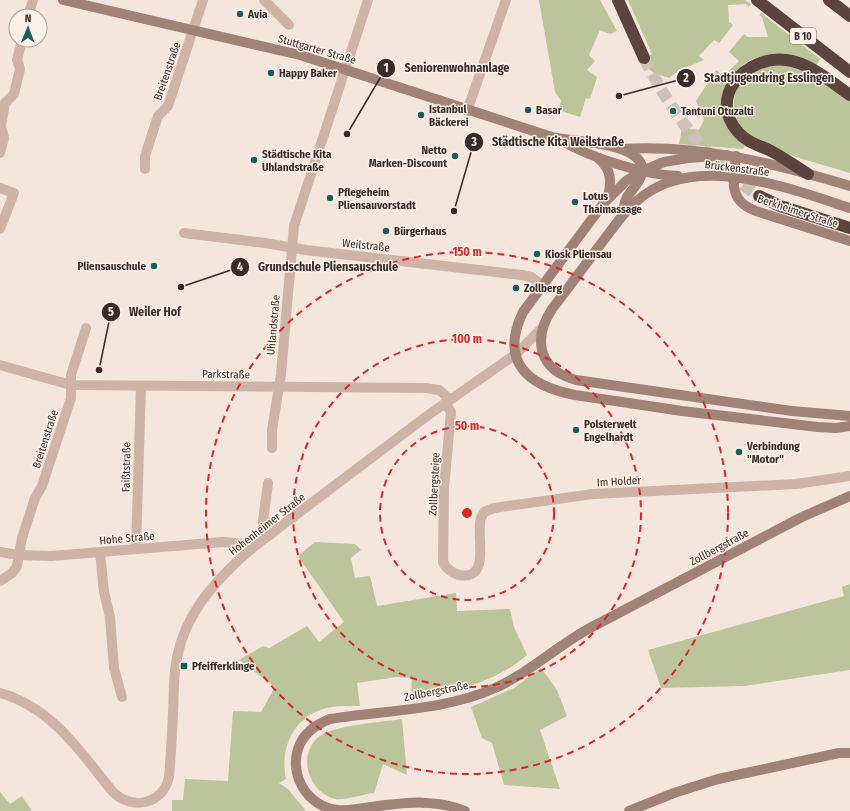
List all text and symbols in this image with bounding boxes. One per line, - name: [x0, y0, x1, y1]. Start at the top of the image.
- north arrow: [8, 8, 48, 48]
- place label: Avia: [247, 8, 268, 21]
- marker: Avia: [235, 9, 245, 19]
- text: N: [25, 12, 32, 25]
- road number: B 10: [790, 28, 816, 44]
- street label: Stuttgarter Straße: [276, 32, 357, 67]
- street label: Breitenstraße: [151, 40, 184, 102]
- callout: Seniorenwohnanlage: [376, 56, 517, 80]
- text: 1: [383, 61, 389, 75]
- text: Seniorenwohnanlage: [405, 61, 509, 75]
- callout: Stadtjugendring Esslingen: [676, 66, 842, 90]
- place label: Happy Baker: [279, 67, 338, 80]
- marker: Happy Baker: [266, 68, 276, 78]
- text: 2: [682, 71, 689, 85]
- text: Stadtjugendring Esslingen: [704, 71, 834, 85]
- place label: Istanbul Bäckerei: [429, 103, 469, 129]
- place label: Basar: [536, 104, 563, 117]
- marker: Basar: [523, 105, 533, 115]
- place label: Tantuni Otuzalti: [681, 105, 754, 118]
- marker: Tantuni Otuzalti: [668, 106, 678, 116]
- marker: Istanbul Bäckerei: [416, 110, 426, 120]
- callout: Städtische Kita Weilstraße: [464, 130, 632, 154]
- text: 3: [470, 135, 477, 149]
- text: Städtische Kita Weilstraße: [492, 135, 624, 149]
- place label: Netto Marken-Discount: [369, 144, 447, 170]
- place label: Städtische Kita Uhlandstraße: [262, 148, 332, 174]
- marker: Netto Marken-Discount: [450, 151, 460, 161]
- marker: Städtische Kita Uhlandstraße: [249, 155, 259, 165]
- street label: Brückenstraße: [704, 158, 770, 179]
- place label: Pflegeheim Pliensauvorstadt: [338, 186, 416, 212]
- place label: Lotus Thaimassage: [583, 190, 642, 216]
- street label: Berkheimer Straße: [756, 192, 840, 231]
- marker: Pflegeheim Pliensauvorstadt: [325, 193, 335, 203]
- marker: Lotus Thaimassage: [570, 197, 580, 207]
- place label: Bürgerhaus: [394, 225, 447, 238]
- marker: Bürgerhaus: [381, 226, 391, 236]
- street label: Weilstraße: [342, 237, 390, 254]
- text: 150 m: [452, 245, 482, 259]
- place label: Kiosk Pliensau: [545, 248, 612, 261]
- marker: Kiosk Pliensau: [532, 249, 542, 259]
- callout: Grundschule Pliensauschule: [230, 255, 406, 279]
- place label: Pliensauschule: [77, 260, 146, 273]
- text: 4: [237, 260, 243, 274]
- text: Grundschule Pliensauschule: [258, 260, 398, 274]
- marker: Pliensauschule: [149, 261, 159, 271]
- place label: Zollberg: [524, 282, 563, 295]
- marker: Zollberg: [511, 283, 521, 293]
- street label: Uhlandstraße: [264, 294, 283, 356]
- callout: Weiler Hof: [101, 300, 189, 324]
- text: 5: [108, 305, 114, 319]
- text: Weiler Hof: [129, 305, 182, 319]
- text: 100 m: [452, 332, 482, 346]
- street label: Parkstraße: [202, 368, 250, 381]
- street label: Breitenstraße: [30, 408, 61, 470]
- place label: Polsterwelt Engelhardt: [584, 418, 637, 444]
- text: 50 m: [455, 419, 479, 433]
- marker: Polsterwelt Engelhardt: [571, 425, 581, 435]
- place label: Verbindung "Motor": [746, 440, 800, 466]
- street label: Faißtstraße: [120, 442, 133, 492]
- marker: Verbindung "Motor": [734, 447, 744, 457]
- street label: Zollbergsteige: [426, 452, 443, 516]
- street label: Im Holder: [597, 474, 642, 489]
- street label: Hohenheimer Straße: [227, 491, 308, 558]
- centre of rings: [460, 506, 474, 520]
- street label: Zollbergstraße: [687, 526, 751, 568]
- street label: Hohe Straße: [99, 530, 155, 547]
- place label: Pfeifferklinge: [192, 660, 255, 673]
- marker: Pfeifferklinge: [179, 661, 189, 671]
- street label: Zollbergstraße: [403, 679, 469, 704]

